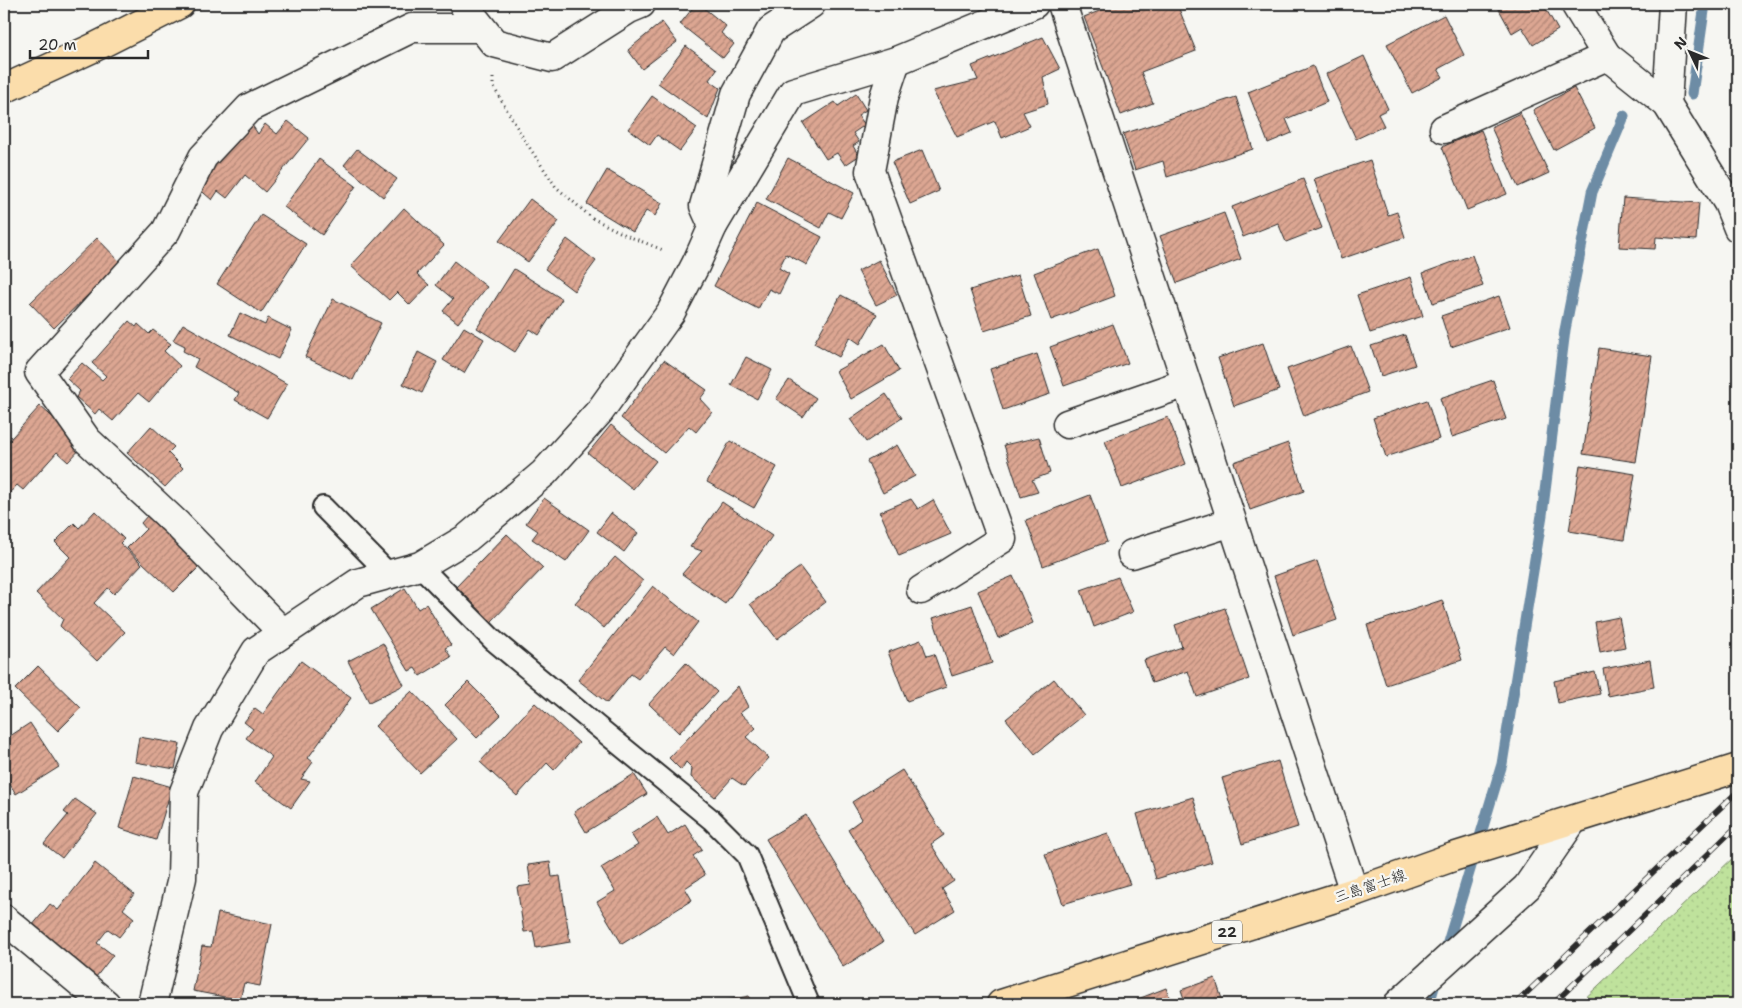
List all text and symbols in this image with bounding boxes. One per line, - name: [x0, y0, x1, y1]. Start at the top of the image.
- scale bar: [30, 28, 148, 60]
- north arrow: [1664, 28, 1714, 78]
- text: N: [1670, 33, 1691, 53]
- text: 20 m: [38, 35, 77, 55]
- street label: 三島富士線: [1331, 864, 1409, 908]
- road number: 22: [1212, 920, 1242, 944]

